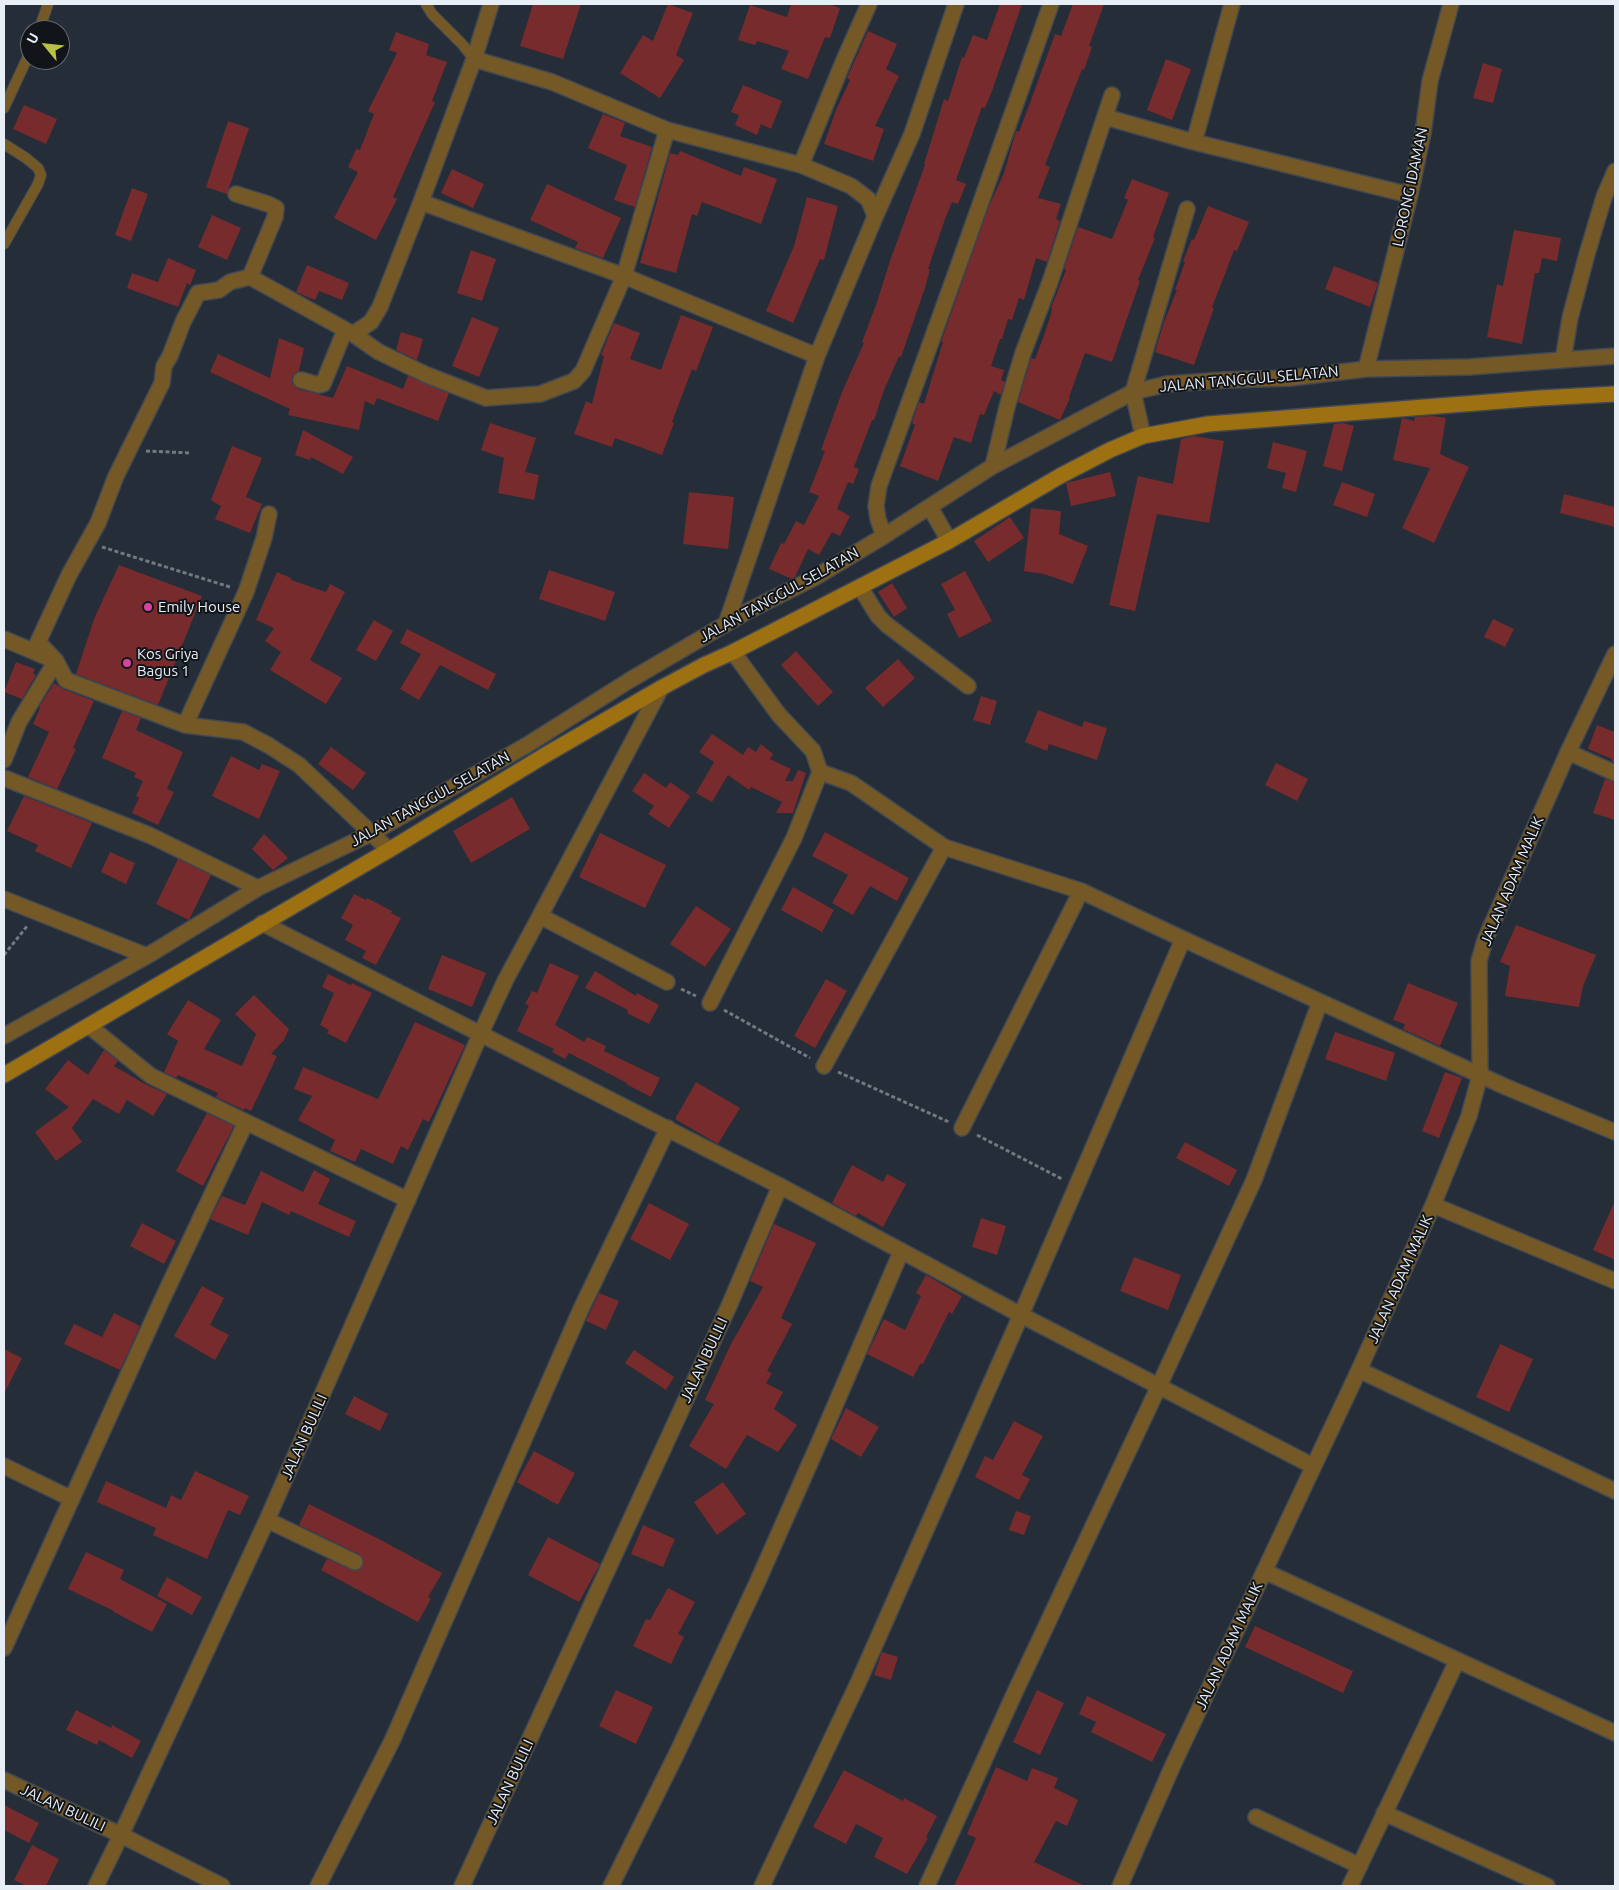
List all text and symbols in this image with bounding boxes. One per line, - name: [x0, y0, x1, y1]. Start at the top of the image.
- north arrow: [20, 20, 70, 70]
- text: U: [23, 30, 42, 47]
- street label: LORONG IDAMAN: [1389, 126, 1431, 248]
- street label: JALAN TANGGUL SELATAN: [1159, 362, 1339, 396]
- street label: JALAN TANGGUL SELATAN: [696, 544, 862, 646]
- place label: Emily House: [158, 598, 240, 616]
- marker: Emily House: [142, 601, 154, 613]
- place label: Kos Griya Bagus 1: [137, 645, 199, 680]
- marker: Kos Griya Bagus 1: [121, 657, 133, 669]
- street label: JALAN TANGGUL SELATAN: [347, 748, 513, 850]
- street label: JALAN ADAM MALIK: [1477, 814, 1547, 948]
- street label: JALAN ADAM MALIK: [1364, 1212, 1436, 1346]
- street label: JALAN BULILI: [676, 1315, 732, 1405]
- street label: JALAN BULILI: [277, 1391, 331, 1483]
- street label: JALAN ADAM MALIK: [1192, 1579, 1266, 1713]
- street label: JALAN BULILI: [482, 1737, 538, 1827]
- street label: JALAN BULILI: [18, 1780, 108, 1836]

